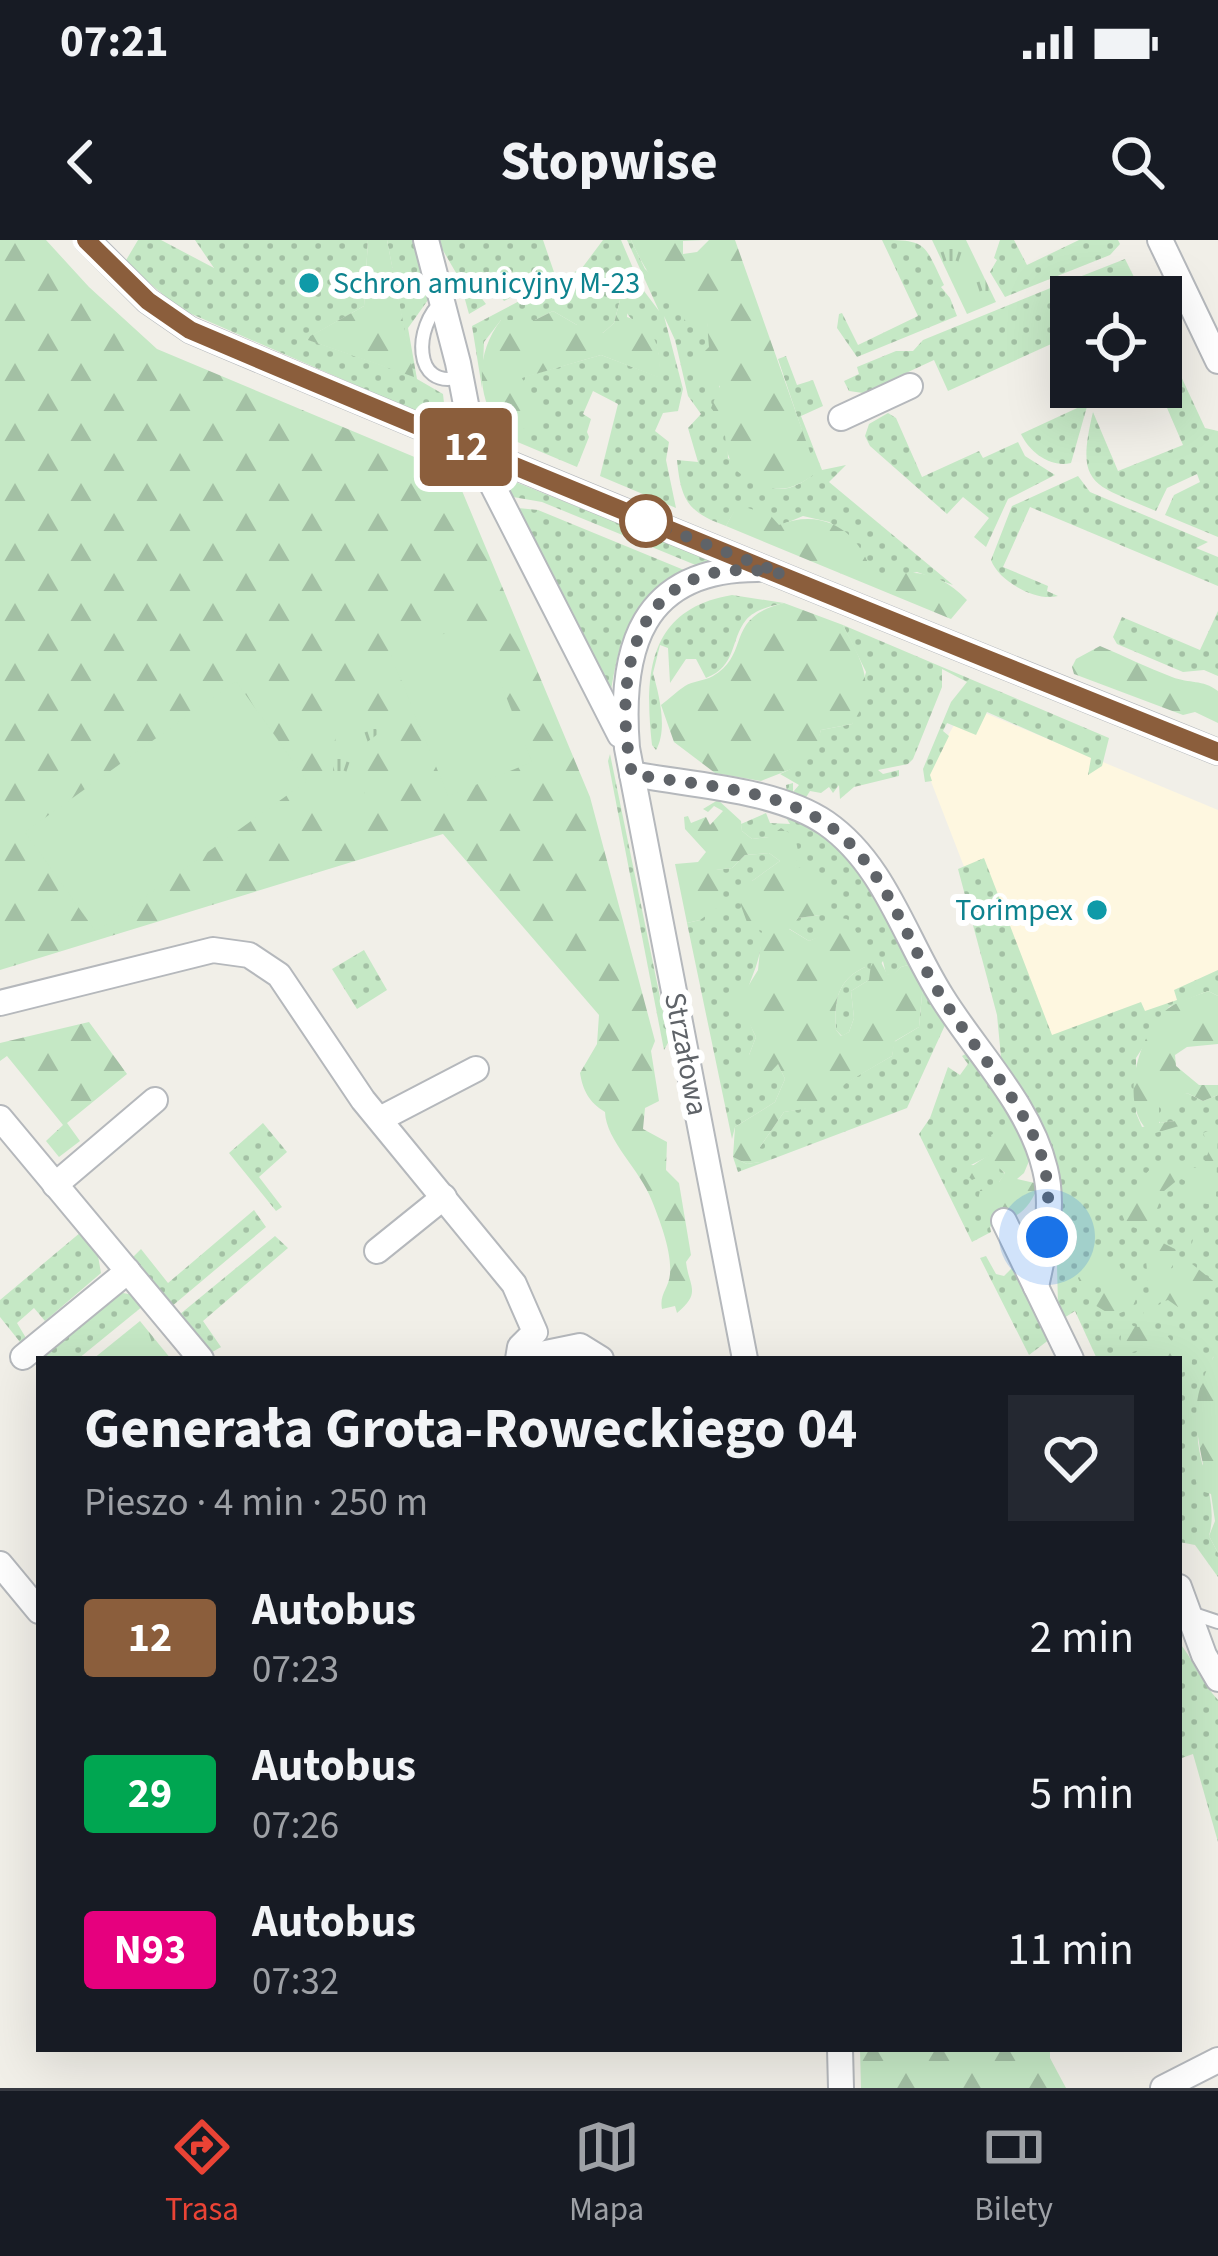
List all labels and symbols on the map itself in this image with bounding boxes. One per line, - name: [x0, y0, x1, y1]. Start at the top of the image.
- place label: Schron amunicyjny M-23: [333, 262, 640, 305]
- marker: Schron amunicyjny M-23: [296, 270, 322, 296]
- line badge: 12: [412, 408, 520, 486]
- unlabelled marker: [621, 496, 671, 546]
- place label: Torimpex: [955, 889, 1073, 932]
- marker: Torimpex: [1084, 897, 1110, 923]
- street label: Strzałowa: [653, 989, 719, 1119]
- your location: [1017, 1207, 1077, 1267]

